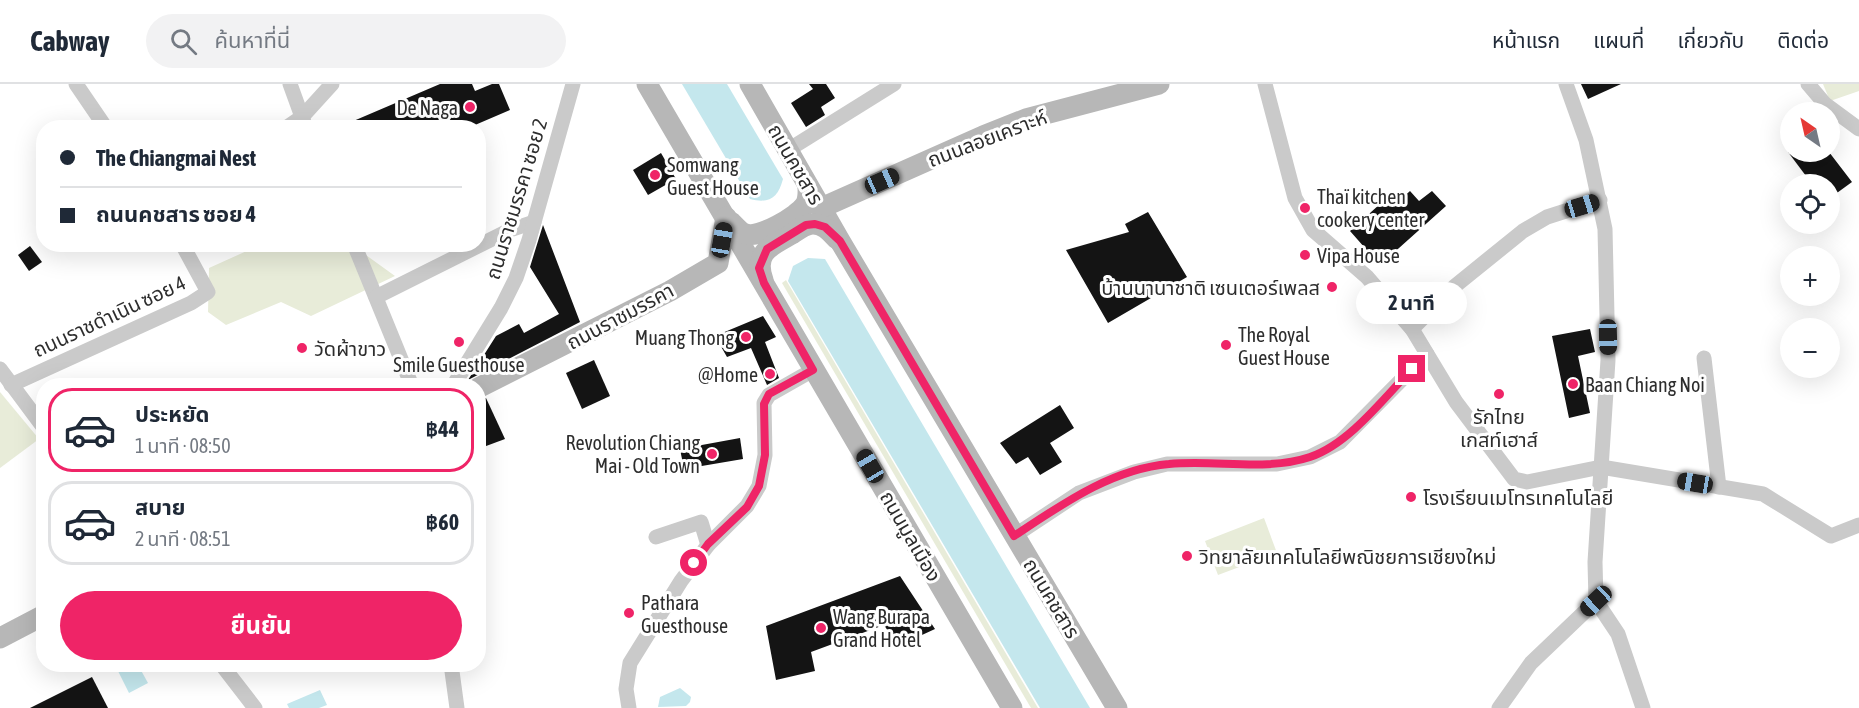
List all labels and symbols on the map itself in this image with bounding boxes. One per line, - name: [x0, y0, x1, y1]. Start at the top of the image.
- place label: De Naga: [396, 96, 458, 119]
- marker: De Naga: [463, 100, 477, 114]
- north arrow: [1780, 102, 1840, 162]
- street label: ถนนลอยเคราะห์: [924, 105, 1050, 171]
- street label: ถนนราชมรรคา ซอย 2: [481, 116, 551, 282]
- street label: ถนนคชสาร: [764, 120, 828, 208]
- place label: Somwang Guest House: [667, 153, 759, 199]
- car: [862, 165, 902, 197]
- marker: Somwang Guest House: [648, 168, 662, 182]
- place label: Thaï kitchen cookery center: [1317, 185, 1425, 231]
- car: [1562, 192, 1602, 220]
- marker: Thaï kitchen cookery center: [1298, 201, 1312, 215]
- car: [710, 221, 734, 259]
- place label: Vipa House: [1317, 244, 1400, 267]
- marker: Vipa House: [1298, 248, 1312, 262]
- street label: ถนนราชดำเนิน ซอย 4: [29, 271, 189, 361]
- place label: บ้านนานาชาติ เซนเตอร์เพลส: [1101, 276, 1320, 299]
- street label: ถนนราชมรรคา: [563, 278, 677, 354]
- marker: บ้านนานาชาติ เซนเตอร์เพลส: [1325, 280, 1339, 294]
- callout: 2 นาที: [1356, 282, 1468, 324]
- car: [1599, 319, 1617, 355]
- place label: The Royal Guest House: [1238, 323, 1330, 369]
- place label: Muang Thong: [635, 326, 734, 349]
- marker: Muang Thong: [739, 330, 753, 344]
- marker: Smile Guesthouse: [452, 335, 466, 349]
- place label: วัดผ้าขาว: [314, 337, 386, 360]
- marker: The Royal Guest House: [1219, 338, 1233, 352]
- marker: วัดผ้าขาว: [295, 341, 309, 355]
- place label: Smile Guesthouse: [393, 353, 525, 376]
- route end: [1398, 355, 1425, 382]
- place label: @Home: [698, 363, 758, 386]
- marker: @Home: [763, 367, 777, 381]
- place label: Baan Chiang Noi: [1585, 373, 1705, 396]
- marker: Baan Chiang Noi: [1566, 377, 1580, 391]
- marker: รักไทย เกสท์เฮาส์: [1492, 387, 1506, 401]
- place label: รักไทย เกสท์เฮาส์: [1460, 405, 1538, 451]
- place label: Revolution Chiang Mai - Old Town: [566, 431, 700, 477]
- car: [853, 446, 887, 486]
- marker: Revolution Chiang Mai - Old Town: [705, 447, 719, 461]
- car: [1676, 471, 1714, 495]
- place label: โรงเรียนเมโทรเทคโนโลยี: [1423, 486, 1613, 509]
- street label: ถนนมูลเมือง: [874, 487, 946, 586]
- marker: โรงเรียนเมโทรเทคโนโลยี: [1404, 490, 1418, 504]
- place label: วิทยาลัยเทคโนโลยีพณิชยการเชียงใหม่: [1198, 545, 1496, 568]
- route start: [680, 549, 707, 576]
- marker: วิทยาลัยเทคโนโลยีพณิชยการเชียงใหม่: [1180, 549, 1194, 563]
- street label: ถนนคชสาร: [1019, 554, 1085, 642]
- car: [1577, 582, 1615, 620]
- place label: Pathara Guesthouse: [641, 591, 728, 637]
- place label: Wang Burapa Grand Hotel: [833, 605, 930, 651]
- marker: Pathara Guesthouse: [622, 606, 636, 620]
- marker: Wang Burapa Grand Hotel: [814, 621, 828, 635]

